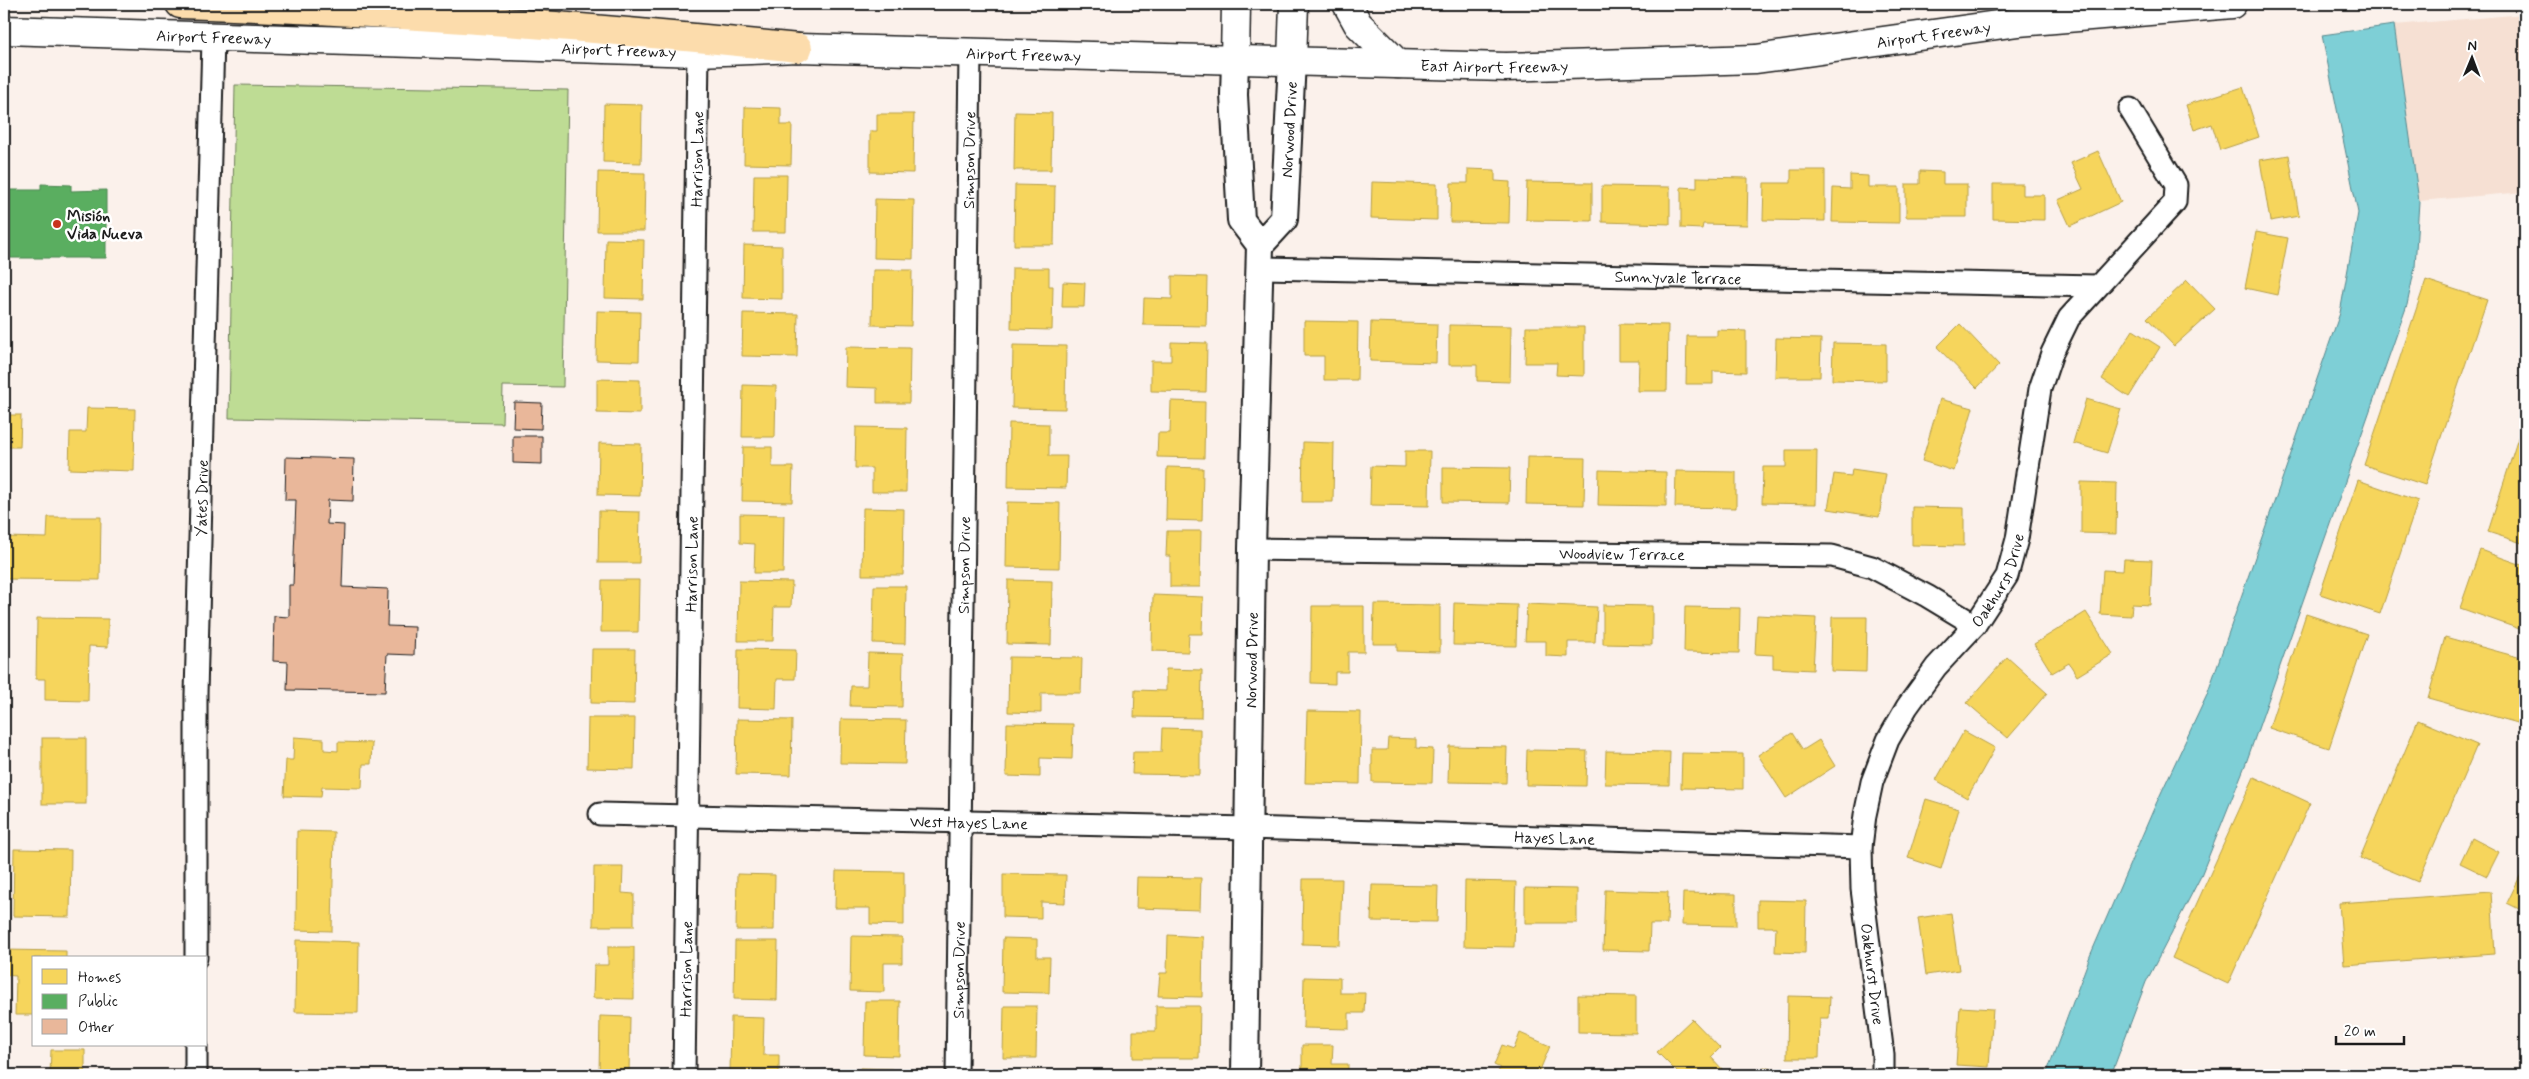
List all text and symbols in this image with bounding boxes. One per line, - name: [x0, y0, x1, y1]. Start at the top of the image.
- street label: Airport Freeway: [1875, 17, 1992, 54]
- street label: Airport Freeway: [156, 26, 272, 50]
- north arrow: [2446, 32, 2496, 82]
- text: N: [2467, 37, 2477, 55]
- street label: Airport Freeway: [561, 39, 677, 63]
- street label: Airport Freeway: [966, 44, 1081, 68]
- street label: East Airport Freeway: [1420, 56, 1569, 79]
- street label: Norwood Drive: [1277, 81, 1303, 178]
- street label: Harrison Lane: [687, 111, 709, 207]
- street label: Simpson Drive: [959, 111, 981, 209]
- place label: Misión Vida Nueva: [67, 206, 143, 245]
- marker: Misión Vida Nueva: [51, 218, 63, 230]
- street label: Sunnyvale Terrace: [1614, 267, 1741, 290]
- street label: Yates Drive: [191, 459, 214, 537]
- street label: Harrison Lane: [681, 516, 704, 612]
- street label: Simpson Drive: [954, 516, 976, 614]
- street label: Oakhurst Drive: [1967, 532, 2030, 632]
- street label: Woodview Terrace: [1559, 544, 1685, 566]
- street label: Norwood Drive: [1241, 612, 1264, 708]
- street label: West Hayes Lane: [910, 812, 1028, 835]
- street label: Hayes Lane: [1514, 827, 1596, 851]
- street label: Harrison Lane: [676, 921, 698, 1017]
- street label: Simpson Drive: [949, 921, 971, 1019]
- street label: Oakhurst Drive: [1855, 922, 1888, 1026]
- legend: [32, 956, 208, 1046]
- text: Homes: [78, 968, 121, 988]
- text: Public: [78, 992, 118, 1012]
- scale bar: [2336, 1014, 2404, 1046]
- text: Other: [78, 1018, 114, 1038]
- text: 20 m: [2344, 1022, 2376, 1042]

